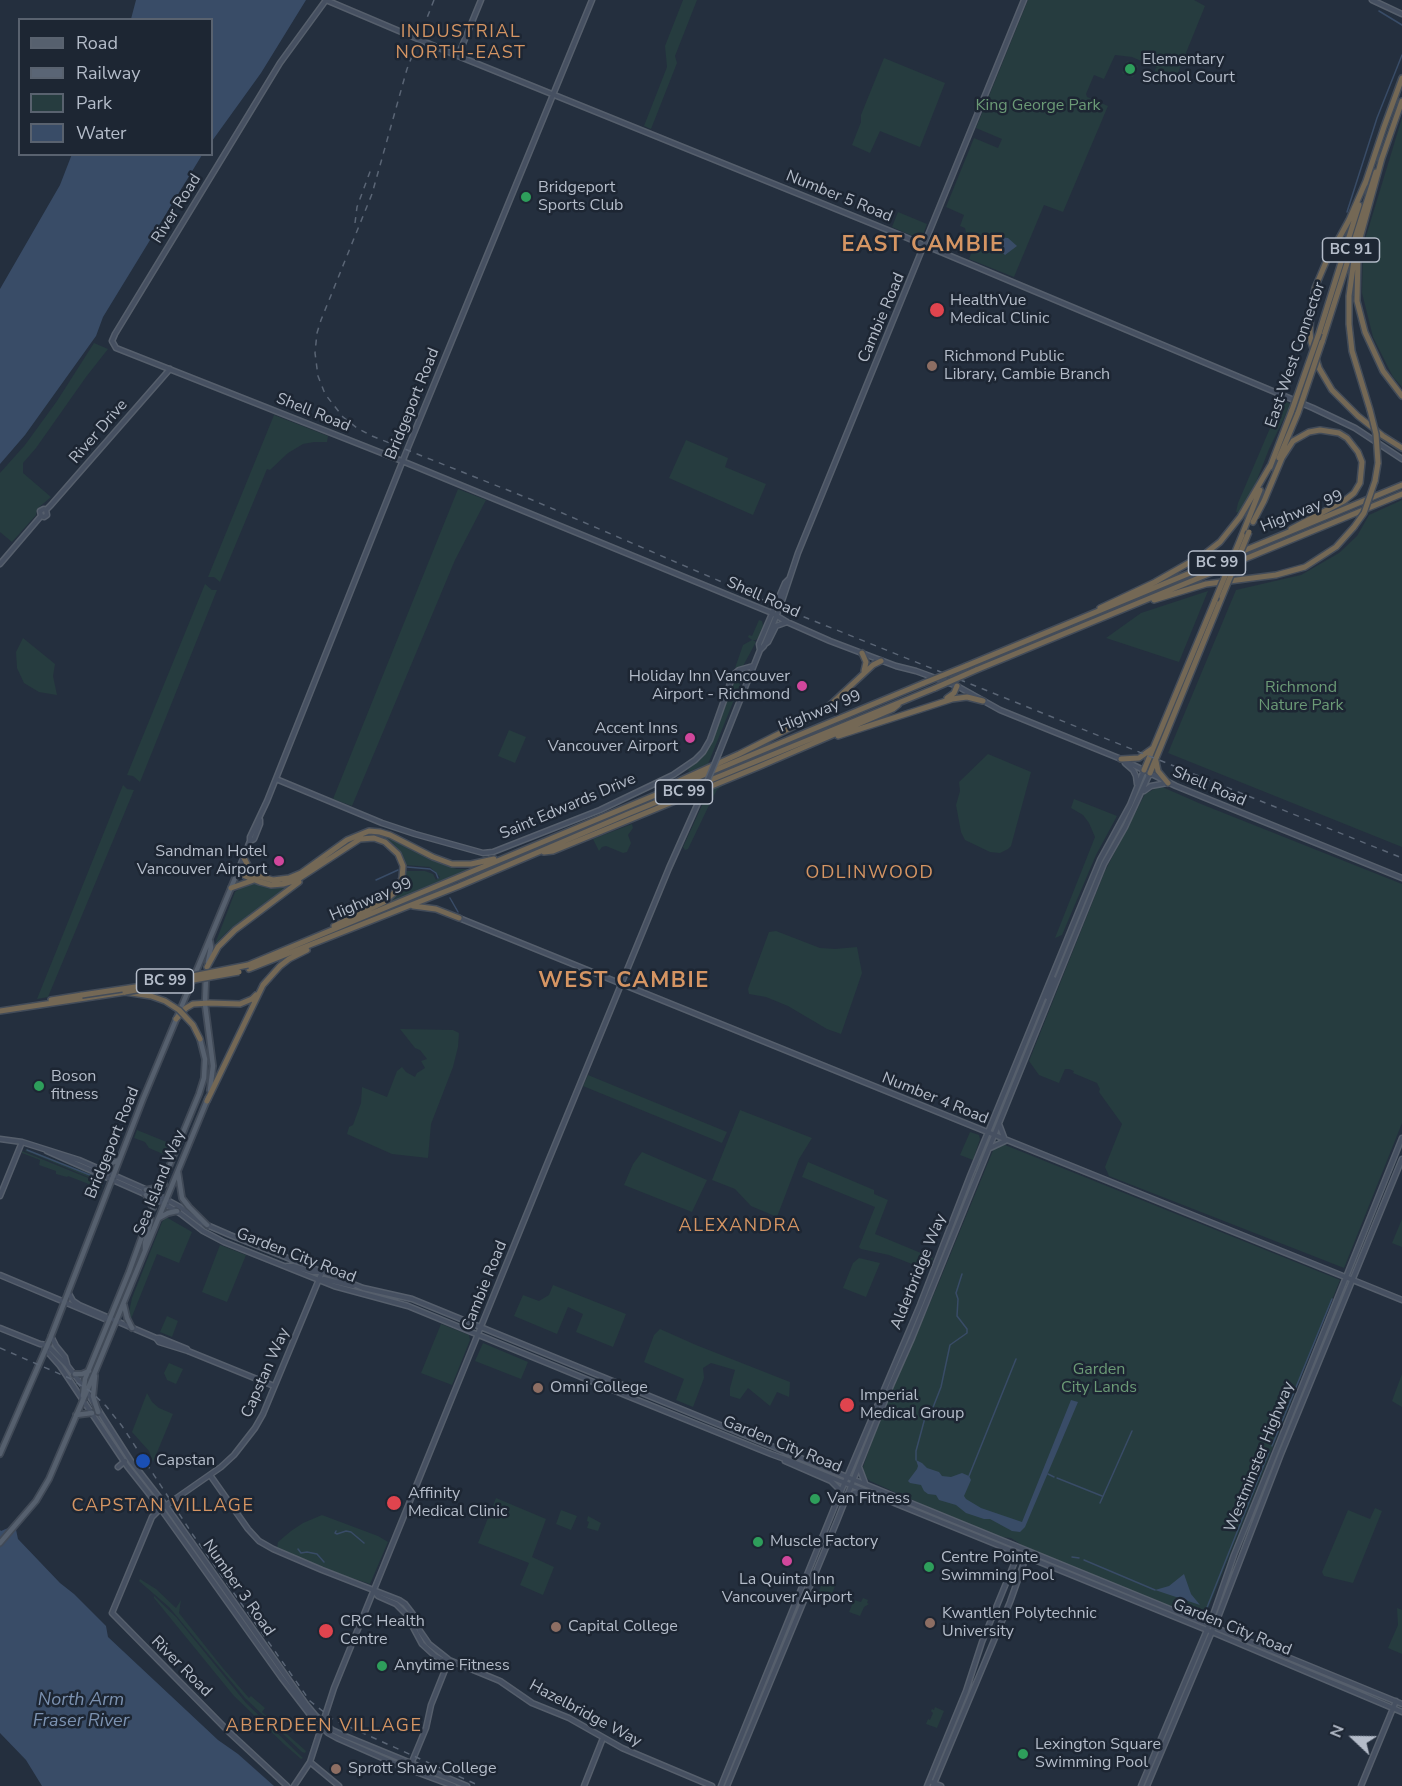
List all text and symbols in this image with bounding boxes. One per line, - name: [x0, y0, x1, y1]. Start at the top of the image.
- legend: [18, 18, 213, 156]
- district label: INDUSTRIAL NORTH-EAST: [396, 22, 526, 64]
- text: Road: [76, 31, 118, 55]
- place label: Elementary School Court: [1142, 50, 1235, 88]
- text: Railway: [76, 61, 141, 85]
- marker: Elementary School Court: [1123, 62, 1137, 76]
- text: Park: [76, 91, 112, 115]
- park label: King George Park: [976, 96, 1100, 116]
- text: Water: [76, 121, 127, 145]
- street label: Number 5 Road: [783, 167, 895, 227]
- street label: River Road: [148, 171, 206, 247]
- place label: Bridgeport Sports Club: [538, 178, 623, 216]
- marker: Bridgeport Sports Club: [519, 190, 533, 204]
- district label: EAST CAMBIE: [841, 233, 1005, 259]
- road number: BC 91: [1322, 238, 1380, 262]
- street label: Cambie Road: [854, 270, 910, 366]
- street label: East-West Connector: [1262, 280, 1330, 430]
- place label: HealthVue Medical Clinic: [950, 291, 1049, 329]
- marker: HealthVue Medical Clinic: [928, 301, 946, 319]
- street label: Bridgeport Road: [382, 345, 444, 463]
- place label: Richmond Public Library, Cambie Branch: [944, 347, 1110, 385]
- marker: Richmond Public Library, Cambie Branch: [925, 359, 939, 373]
- street label: Shell Road: [273, 389, 353, 437]
- street label: River Drive: [66, 396, 132, 468]
- street label: Highway 99: [1258, 487, 1346, 537]
- road number: BC 99: [1188, 551, 1246, 575]
- street label: Shell Road: [723, 573, 803, 623]
- place label: Holiday Inn Vancouver Airport - Richmond: [629, 667, 790, 705]
- park label: Richmond Nature Park: [1258, 678, 1344, 716]
- marker: Holiday Inn Vancouver Airport - Richmond: [795, 679, 809, 693]
- street label: Highway 99: [776, 687, 864, 737]
- place label: Accent Inns Vancouver Airport: [548, 719, 678, 757]
- marker: Accent Inns Vancouver Airport: [683, 731, 697, 745]
- street label: Shell Road: [1169, 763, 1249, 811]
- street label: Saint Edwards Drive: [497, 770, 639, 844]
- road number: BC 99: [656, 780, 712, 804]
- place label: Sandman Hotel Vancouver Airport: [137, 842, 267, 880]
- marker: Sandman Hotel Vancouver Airport: [272, 854, 286, 868]
- district label: ODLINWOOD: [806, 863, 934, 885]
- street label: Highway 99: [327, 874, 415, 926]
- road number: BC 99: [136, 969, 194, 993]
- district label: WEST CAMBIE: [538, 969, 710, 995]
- place label: Boson fitness: [51, 1067, 99, 1105]
- street label: Number 4 Road: [879, 1069, 991, 1129]
- marker: Boson fitness: [32, 1079, 46, 1093]
- street label: Bridgeport Road: [82, 1084, 144, 1202]
- street label: Sea Island Way: [130, 1128, 190, 1238]
- street label: Alderbridge Way: [887, 1211, 951, 1333]
- district label: ALEXANDRA: [679, 1216, 801, 1238]
- street label: Garden City Road: [234, 1224, 358, 1288]
- street label: Cambie Road: [458, 1238, 512, 1334]
- street label: Capstan Way: [238, 1325, 294, 1421]
- park label: Garden City Lands: [1061, 1360, 1137, 1398]
- place label: Omni College: [550, 1378, 648, 1398]
- street label: Westminster Highway: [1221, 1379, 1299, 1535]
- marker: Omni College: [531, 1381, 545, 1395]
- place label: Imperial Medical Group: [860, 1386, 964, 1424]
- marker: Imperial Medical Group: [838, 1396, 856, 1414]
- street label: Garden City Road: [720, 1412, 844, 1478]
- place label: Capstan: [156, 1451, 215, 1471]
- marker: Capstan: [134, 1452, 152, 1470]
- place label: Affinity Medical Clinic: [408, 1484, 507, 1522]
- place label: Van Fitness: [827, 1489, 910, 1509]
- marker: Van Fitness: [808, 1492, 822, 1506]
- marker: Affinity Medical Clinic: [385, 1494, 403, 1512]
- district label: CAPSTAN VILLAGE: [72, 1496, 254, 1518]
- place label: Muscle Factory: [770, 1532, 878, 1552]
- marker: Muscle Factory: [751, 1535, 765, 1549]
- street label: Number 3 Road: [198, 1536, 278, 1640]
- place label: Centre Pointe Swimming Pool: [941, 1548, 1054, 1586]
- marker: La Quinta Inn Vancouver Airport: [780, 1554, 794, 1568]
- marker: Centre Pointe Swimming Pool: [922, 1560, 936, 1574]
- place label: La Quinta Inn Vancouver Airport: [722, 1570, 852, 1608]
- street label: Garden City Road: [1170, 1595, 1294, 1661]
- place label: Kwantlen Polytechnic University: [942, 1604, 1097, 1642]
- place label: CRC Health Centre: [340, 1612, 425, 1650]
- marker: Kwantlen Polytechnic University: [923, 1616, 937, 1630]
- place label: Capital College: [568, 1617, 678, 1637]
- marker: Capital College: [549, 1620, 563, 1634]
- marker: CRC Health Centre: [317, 1622, 335, 1640]
- street label: River Road: [147, 1633, 215, 1701]
- place label: Anytime Fitness: [394, 1656, 510, 1676]
- marker: Anytime Fitness: [375, 1659, 389, 1673]
- street label: Hazelbridge Way: [525, 1676, 645, 1752]
- water label: North Arm Fraser River: [33, 1690, 129, 1732]
- north arrow: [1324, 1708, 1384, 1768]
- district label: ABERDEEN VILLAGE: [226, 1716, 422, 1738]
- text: N: [1325, 1722, 1350, 1741]
- place label: Lexington Square Swimming Pool: [1035, 1735, 1161, 1773]
- marker: Lexington Square Swimming Pool: [1016, 1747, 1030, 1761]
- place label: Sprott Shaw College: [348, 1759, 497, 1779]
- marker: Sprott Shaw College: [329, 1762, 343, 1776]

